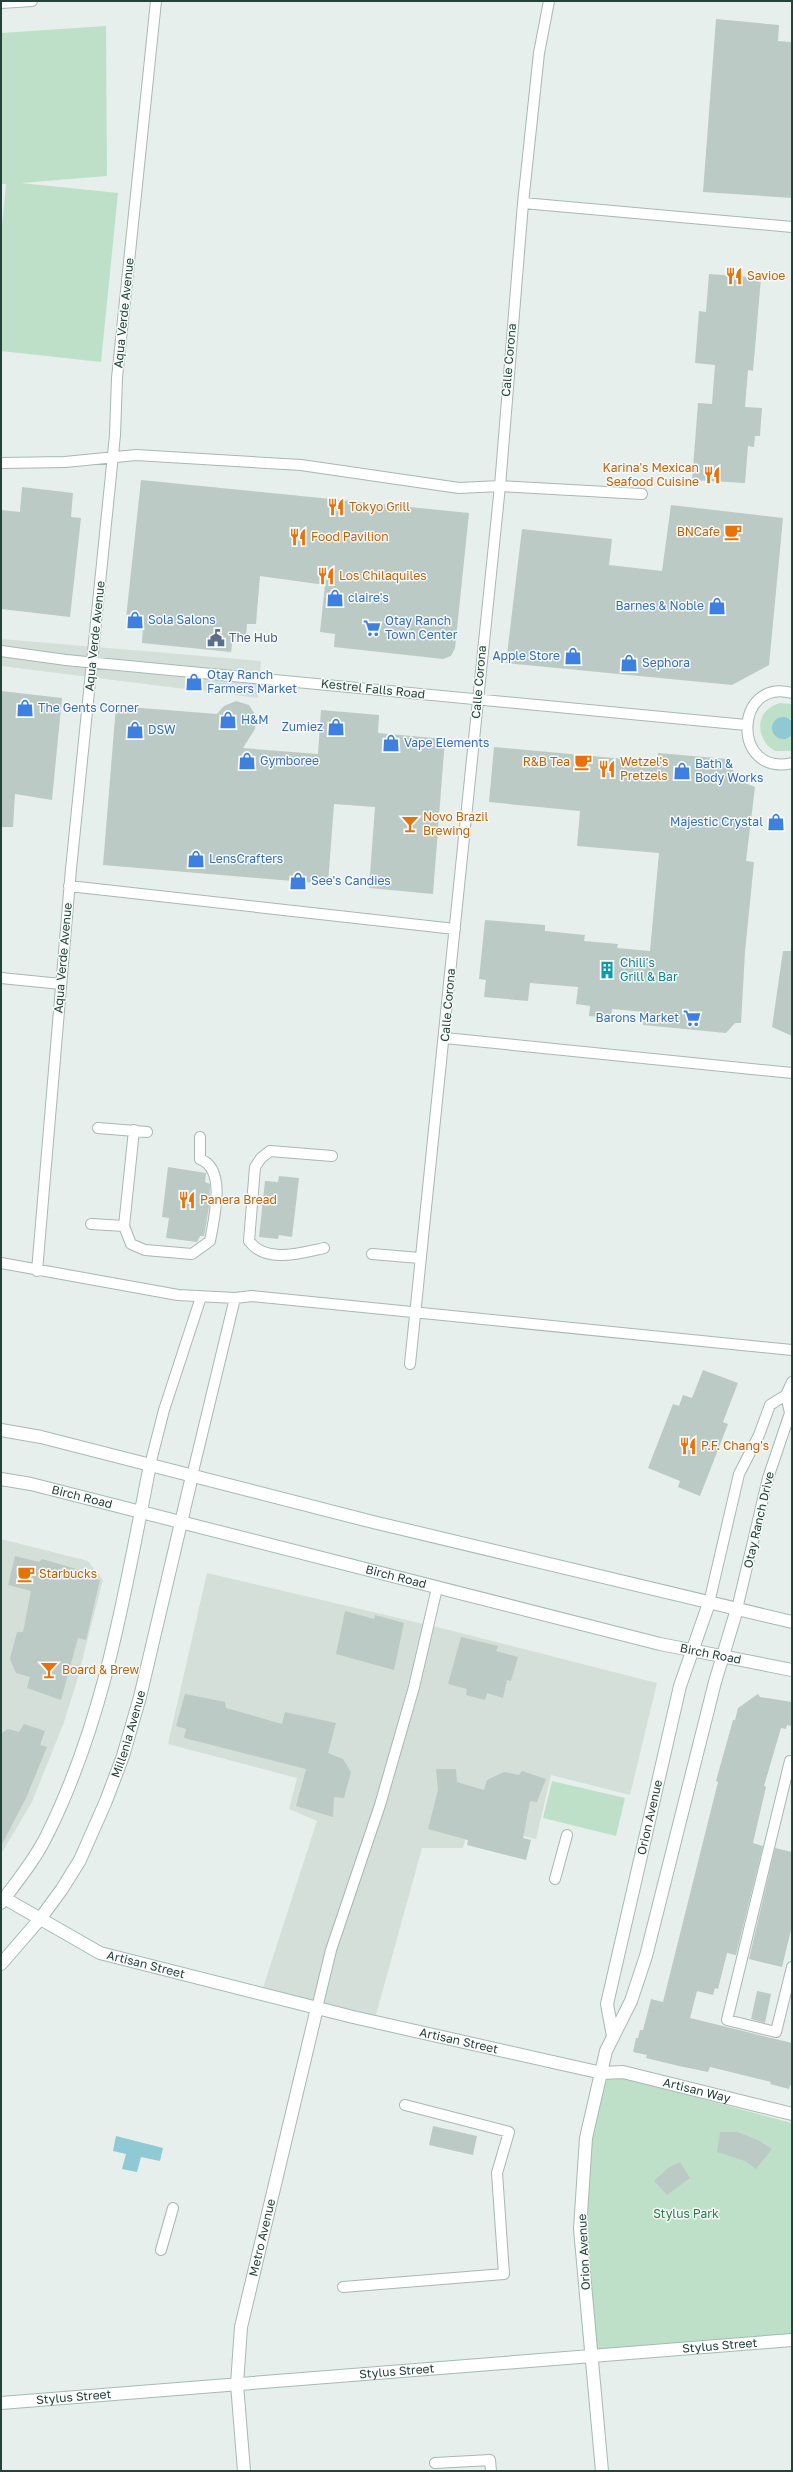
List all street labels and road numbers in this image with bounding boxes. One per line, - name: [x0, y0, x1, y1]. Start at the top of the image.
- street label: Aqua Verde Avenue: [110, 257, 137, 369]
- street label: Calle Corona: [498, 323, 519, 397]
- street label: Aqua Verde Avenue: [81, 580, 108, 692]
- street label: Calle Corona: [468, 645, 489, 719]
- street label: Kestrel Falls Road: [320, 676, 426, 701]
- street label: Aqua Verde Avenue: [50, 902, 75, 1014]
- street label: Calle Corona: [437, 968, 458, 1042]
- street label: Otay Ranch Drive: [740, 1470, 777, 1570]
- street label: Birch Road: [50, 1482, 114, 1511]
- street label: Birch Road: [364, 1561, 428, 1591]
- street label: Birch Road: [679, 1640, 743, 1667]
- street label: Millenia Avenue: [107, 1689, 148, 1780]
- street label: Orion Avenue: [633, 1778, 665, 1856]
- street label: Artisan Street: [105, 1947, 187, 1981]
- street label: Artisan Street: [418, 2024, 500, 2056]
- street label: Artisan Way: [662, 2074, 732, 2105]
- street label: Metro Avenue: [245, 2197, 278, 2278]
- street label: Orion Avenue: [574, 2213, 593, 2291]
- street label: Stylus Street: [682, 2335, 758, 2356]
- street label: Stylus Street: [359, 2361, 435, 2381]
- street label: Stylus Street: [36, 2386, 112, 2407]

